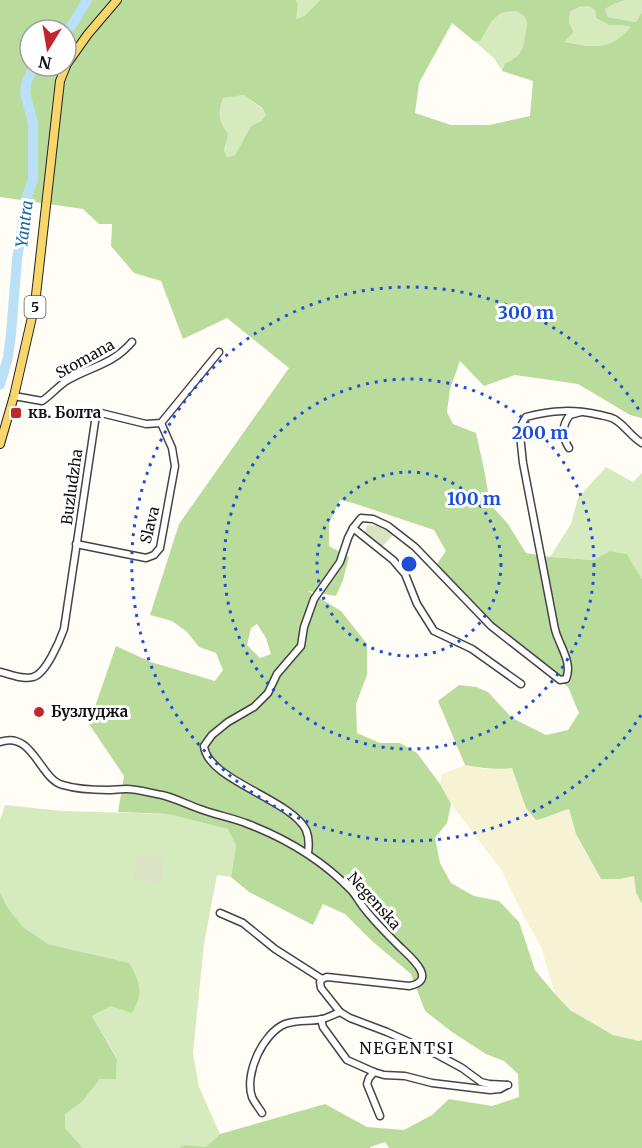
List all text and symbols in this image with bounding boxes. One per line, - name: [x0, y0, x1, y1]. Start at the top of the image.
- north arrow: [18, 18, 78, 78]
- text: N: [37, 52, 53, 74]
- water label: Yantra: [11, 199, 37, 249]
- road number: 5: [24, 296, 46, 318]
- text: 300 m: [498, 301, 554, 324]
- street label: Stomana: [52, 335, 117, 382]
- place label: кв. Болта: [28, 403, 102, 422]
- marker: кв. Болта: [9, 406, 23, 420]
- text: 200 m: [512, 421, 568, 444]
- street label: Buzludzha: [57, 448, 86, 526]
- text: 100 m: [447, 487, 501, 510]
- street label: Slava: [136, 504, 163, 545]
- centre of rings: [399, 554, 419, 574]
- place label: Бузлуджа: [51, 702, 129, 721]
- marker: Бузлуджа: [32, 705, 46, 719]
- street label: Negenska: [344, 868, 405, 933]
- district label: NEGENTSI: [359, 1038, 455, 1058]

